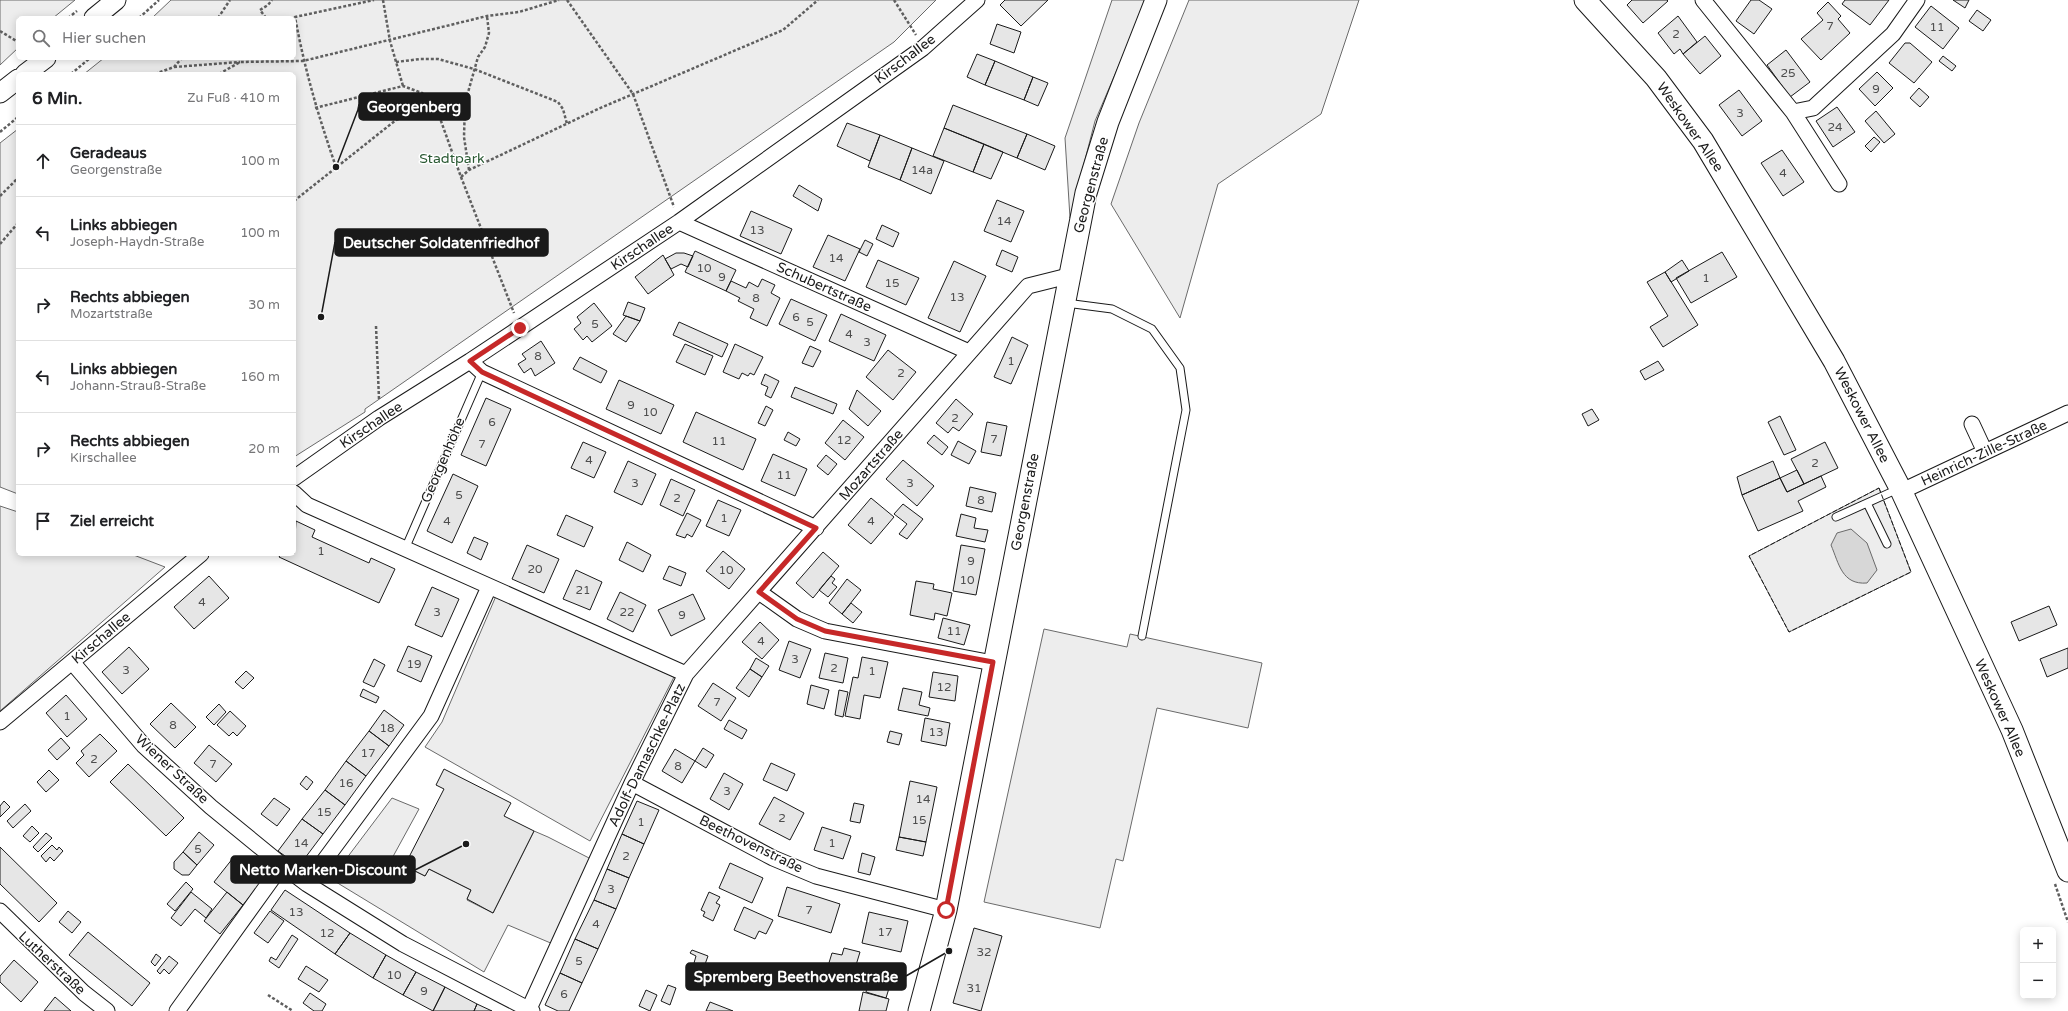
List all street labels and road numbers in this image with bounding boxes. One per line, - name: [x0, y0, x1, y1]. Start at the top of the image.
- street label: Kirschallee: [871, 31, 939, 87]
- street label: Weskower Allee: [1653, 79, 1727, 175]
- street label: Georgenstraße: [1070, 135, 1112, 235]
- street label: Kirschallee: [608, 220, 677, 274]
- street label: Schubertstraße: [774, 258, 874, 316]
- street label: Weskower Allee: [1831, 364, 1893, 466]
- street label: Kirschallee: [337, 398, 406, 452]
- street label: Georgenhöhe: [417, 415, 469, 505]
- street label: Heinrich-Zille-Straße: [1918, 416, 2050, 490]
- street label: Mozartstraße: [835, 426, 907, 504]
- street label: Georgenstraße: [1007, 452, 1043, 552]
- street label: Kirschallee: [68, 608, 134, 668]
- street label: Weskower Allee: [1971, 656, 2029, 760]
- street label: Adolf-Damaschke-Platz: [605, 681, 689, 829]
- street label: Wiener Straße: [132, 731, 212, 807]
- street label: Beethovenstraße: [696, 812, 806, 876]
- street label: Lutherstraße: [15, 928, 89, 998]

